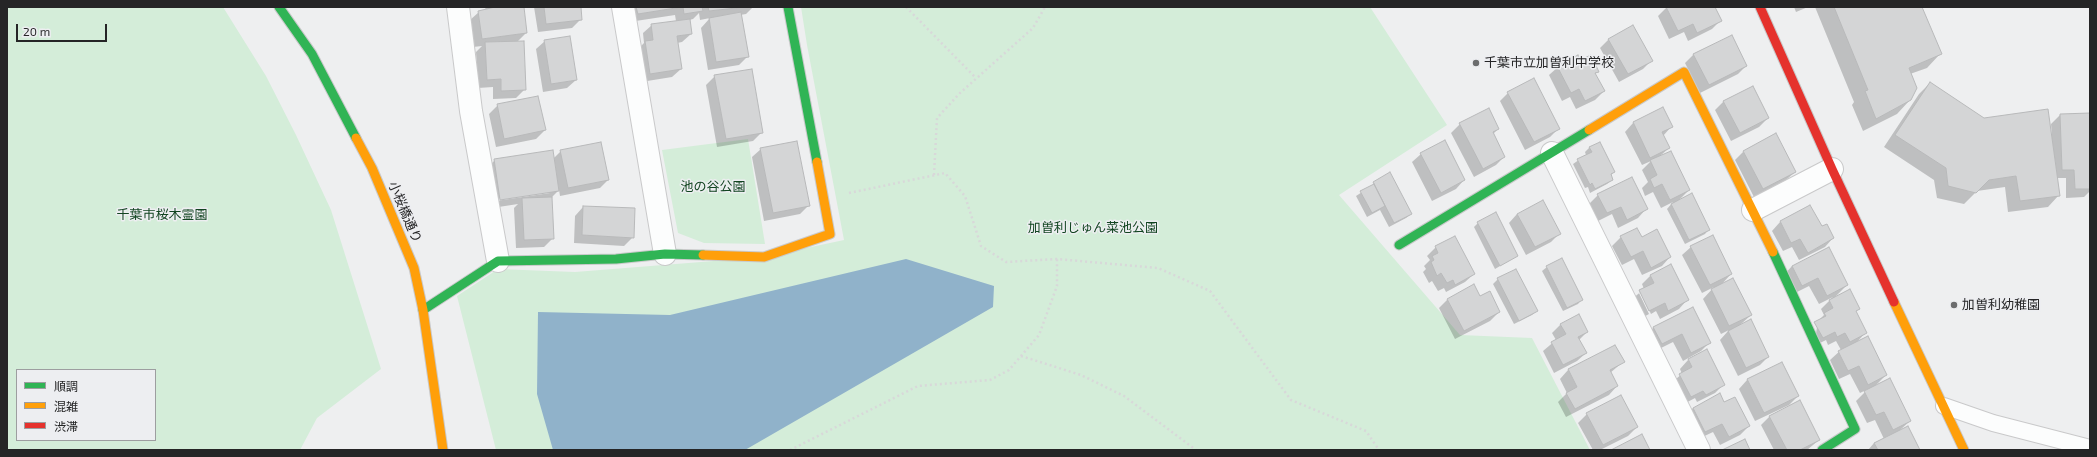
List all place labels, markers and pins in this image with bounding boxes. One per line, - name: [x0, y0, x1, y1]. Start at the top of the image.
- place label: 千葉市立加曽利中学校: [1484, 55, 1614, 71]
- marker: 千葉市立加曽利中学校: [1471, 58, 1481, 68]
- place label: 加曽利幼稚園: [1962, 297, 2040, 313]
- marker: 加曽利幼稚園: [1949, 300, 1959, 310]

